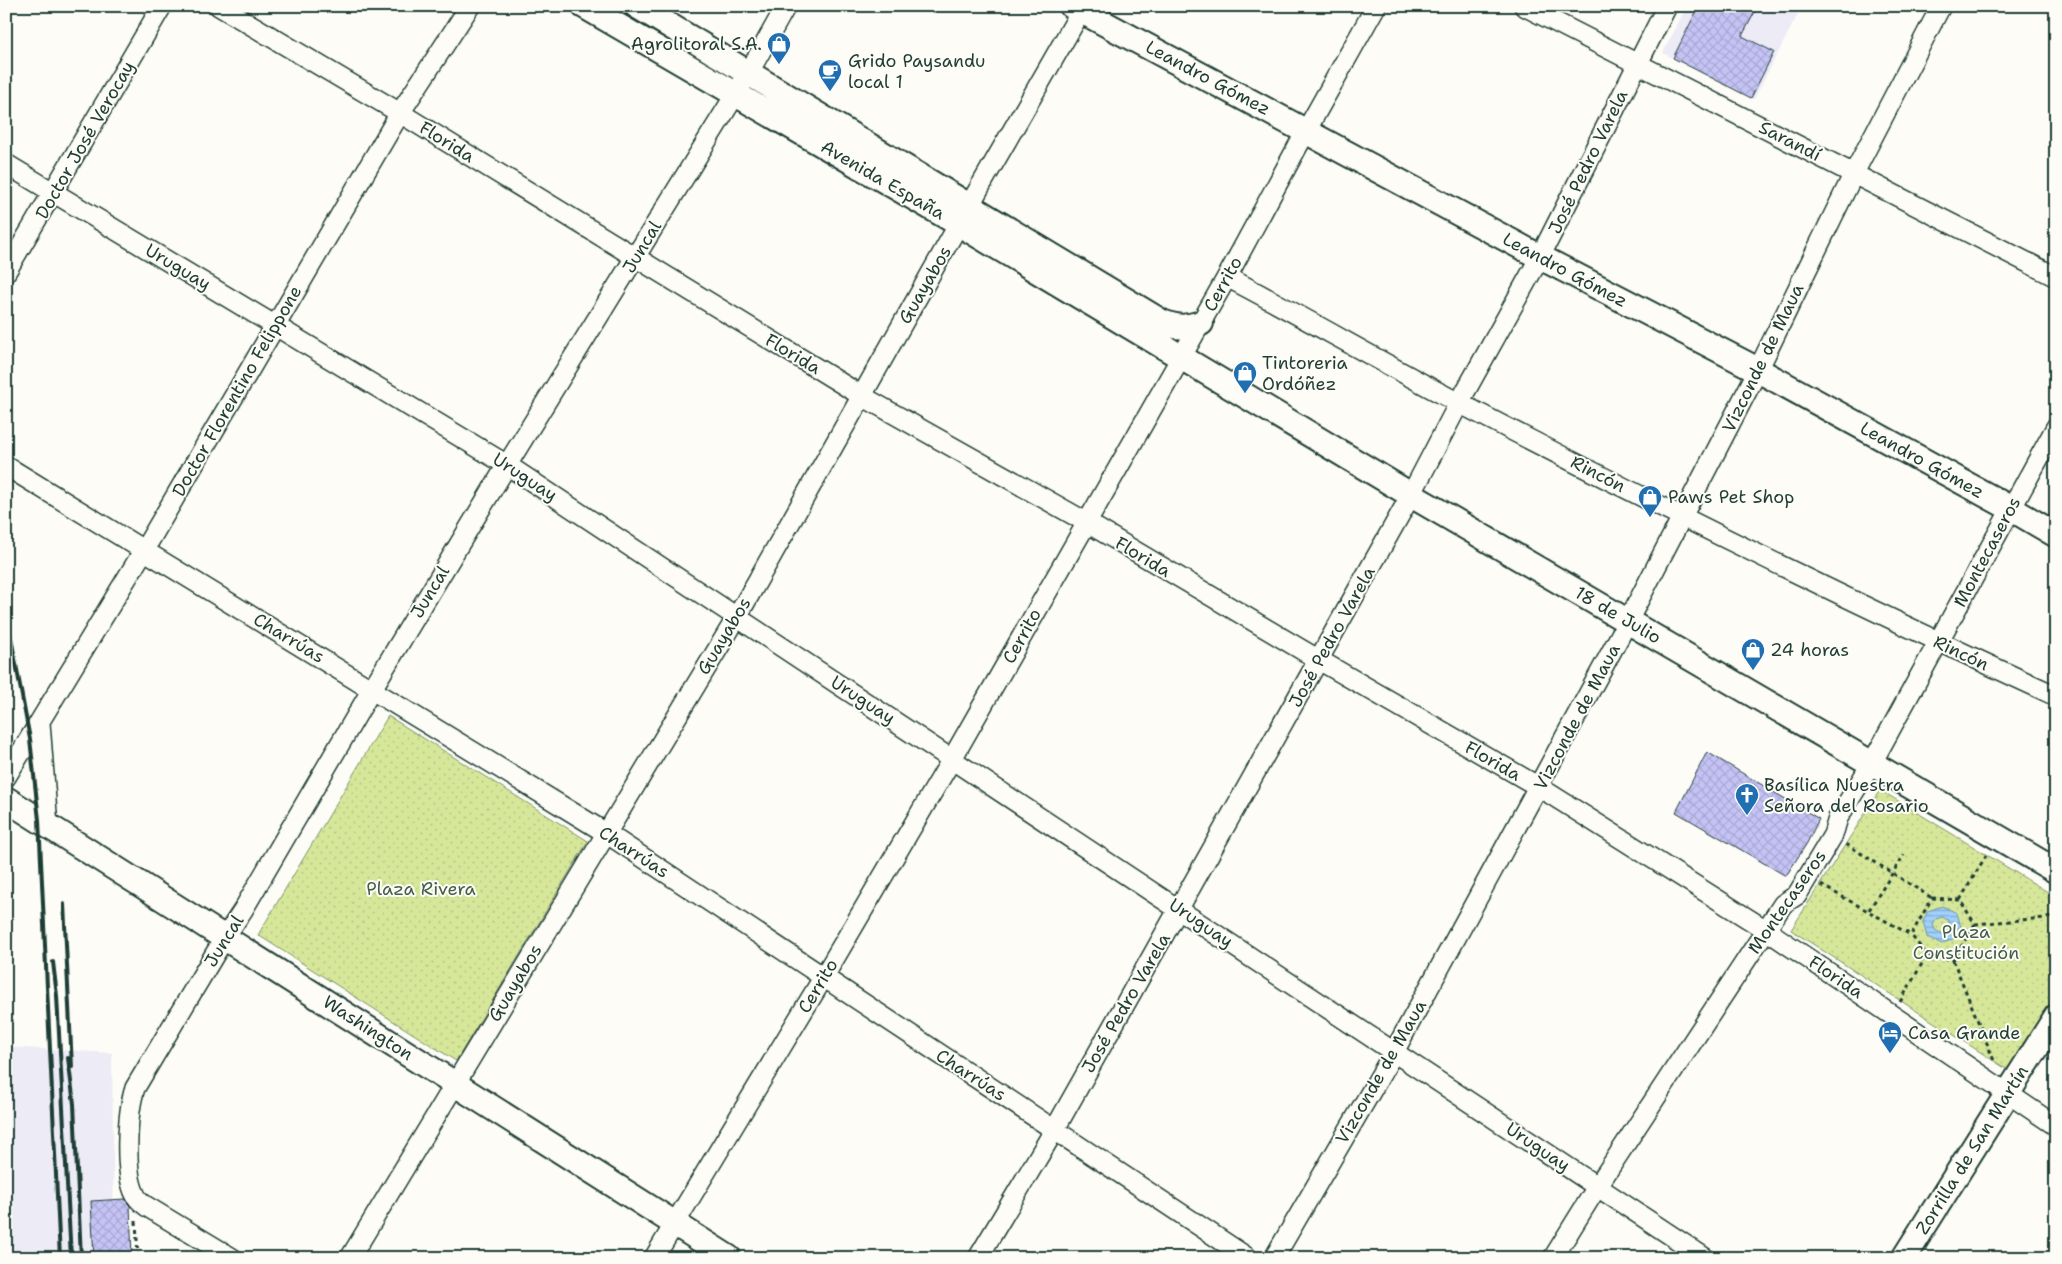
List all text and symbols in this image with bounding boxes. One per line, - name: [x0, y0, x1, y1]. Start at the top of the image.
- shop icon: Agrolitoral S.A.: [766, 31, 792, 65]
- place label: Agrolitoral S.A.: [631, 32, 762, 56]
- street label: Leandro Gómez: [1141, 35, 1275, 121]
- place label: Grido Paysandu local 1: [848, 49, 986, 94]
- street label: Doctor José Verocay: [30, 56, 140, 224]
- cafe icon: Grido Paysandu local 1: [817, 58, 843, 92]
- street label: José Pedro Varela: [1543, 86, 1633, 238]
- street label: Sarandí: [1755, 115, 1825, 167]
- street label: Florida: [415, 116, 479, 168]
- street label: Avenida España: [817, 135, 949, 225]
- street label: Juncal: [617, 216, 667, 278]
- street label: Leandro Gómez: [1498, 227, 1632, 313]
- street label: Uruguay: [141, 238, 215, 296]
- street label: Guayabos: [893, 242, 957, 328]
- street label: Cerrito: [1198, 252, 1248, 316]
- street label: Vizconde de Maua: [1717, 280, 1809, 436]
- street label: Doctor Florentino Felippone: [167, 281, 307, 501]
- street label: Florida: [761, 328, 825, 380]
- place label: Tintoreria Ordóñez: [1262, 351, 1348, 396]
- shop icon: Tintoreria Ordóñez: [1232, 360, 1258, 394]
- street label: Leandro Gómez: [1856, 416, 1988, 504]
- street label: Uruguay: [488, 447, 562, 507]
- street label: Rincón: [1566, 450, 1630, 498]
- shop icon: Paws Pet Shop: [1637, 484, 1663, 518]
- place label: Paws Pet Shop: [1668, 485, 1794, 509]
- street label: Montecaseros: [1948, 493, 2026, 611]
- street label: Florida: [1111, 531, 1175, 583]
- street label: Juncal: [405, 561, 455, 623]
- street label: José Pedro Varela: [1283, 562, 1381, 712]
- street label: 18 de Julio: [1571, 581, 1665, 649]
- street label: Guayabos: [691, 593, 757, 679]
- street label: Cerrito: [997, 604, 1047, 668]
- street label: Charrúas: [249, 607, 329, 669]
- street label: Rincón: [1929, 630, 1993, 676]
- shop icon: 24 horas: [1740, 637, 1766, 671]
- place label: 24 horas: [1770, 638, 1849, 662]
- street label: Vizconde de Maua: [1528, 640, 1626, 794]
- street label: Uruguay: [826, 670, 900, 730]
- street label: Florida: [1461, 735, 1525, 787]
- place label: Basílica Nuestra Señora del Rosario: [1764, 773, 1929, 818]
- church icon: Basílica Nuestra Señora del Rosario: [1734, 782, 1760, 816]
- street label: Charrúas: [594, 820, 674, 884]
- street label: Montecaseros: [1742, 845, 1832, 959]
- park label: Plaza Rivera: [366, 877, 476, 901]
- street label: Uruguay: [1164, 893, 1238, 953]
- street label: Juncal: [199, 910, 250, 972]
- park label: Plaza Constitución: [1913, 920, 2019, 965]
- street label: José Pedro Varela: [1076, 929, 1176, 1077]
- street label: Guayabos: [482, 940, 548, 1026]
- street label: Florida: [1804, 950, 1868, 1004]
- street label: Cerrito: [792, 954, 844, 1018]
- street label: Washington: [318, 990, 418, 1066]
- street label: Vizconde de Maua: [1330, 996, 1432, 1148]
- hotel icon: Casa Grande: [1877, 1020, 1903, 1054]
- place label: Casa Grande: [1908, 1021, 2021, 1045]
- street label: Charrúas: [931, 1043, 1011, 1107]
- street label: Zorrilla de San Martín: [1910, 1061, 2034, 1239]
- street label: Uruguay: [1501, 1117, 1575, 1177]

